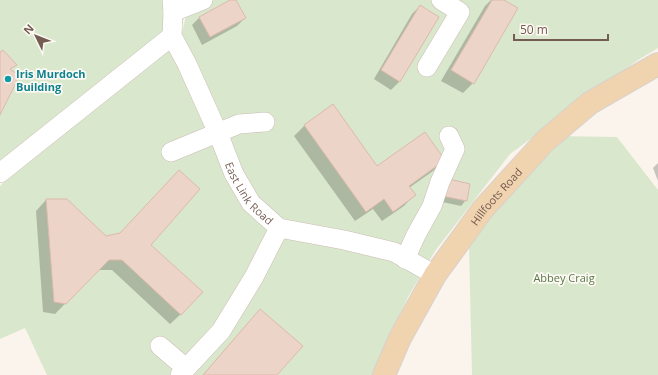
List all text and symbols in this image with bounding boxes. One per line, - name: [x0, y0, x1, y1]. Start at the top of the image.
- north arrow: [16, 16, 56, 56]
- scale bar: [514, 16, 608, 42]
- text: N: [20, 20, 37, 37]
- text: 50 m: [520, 21, 548, 38]
- place label: Iris Murdoch Building: [16, 66, 86, 94]
- marker: Iris Murdoch Building: [3, 74, 13, 84]
- street label: East Link Road: [222, 159, 277, 227]
- street label: Hillfoots Road: [466, 164, 525, 228]
- park label: Abbey Craig: [533, 270, 595, 285]

